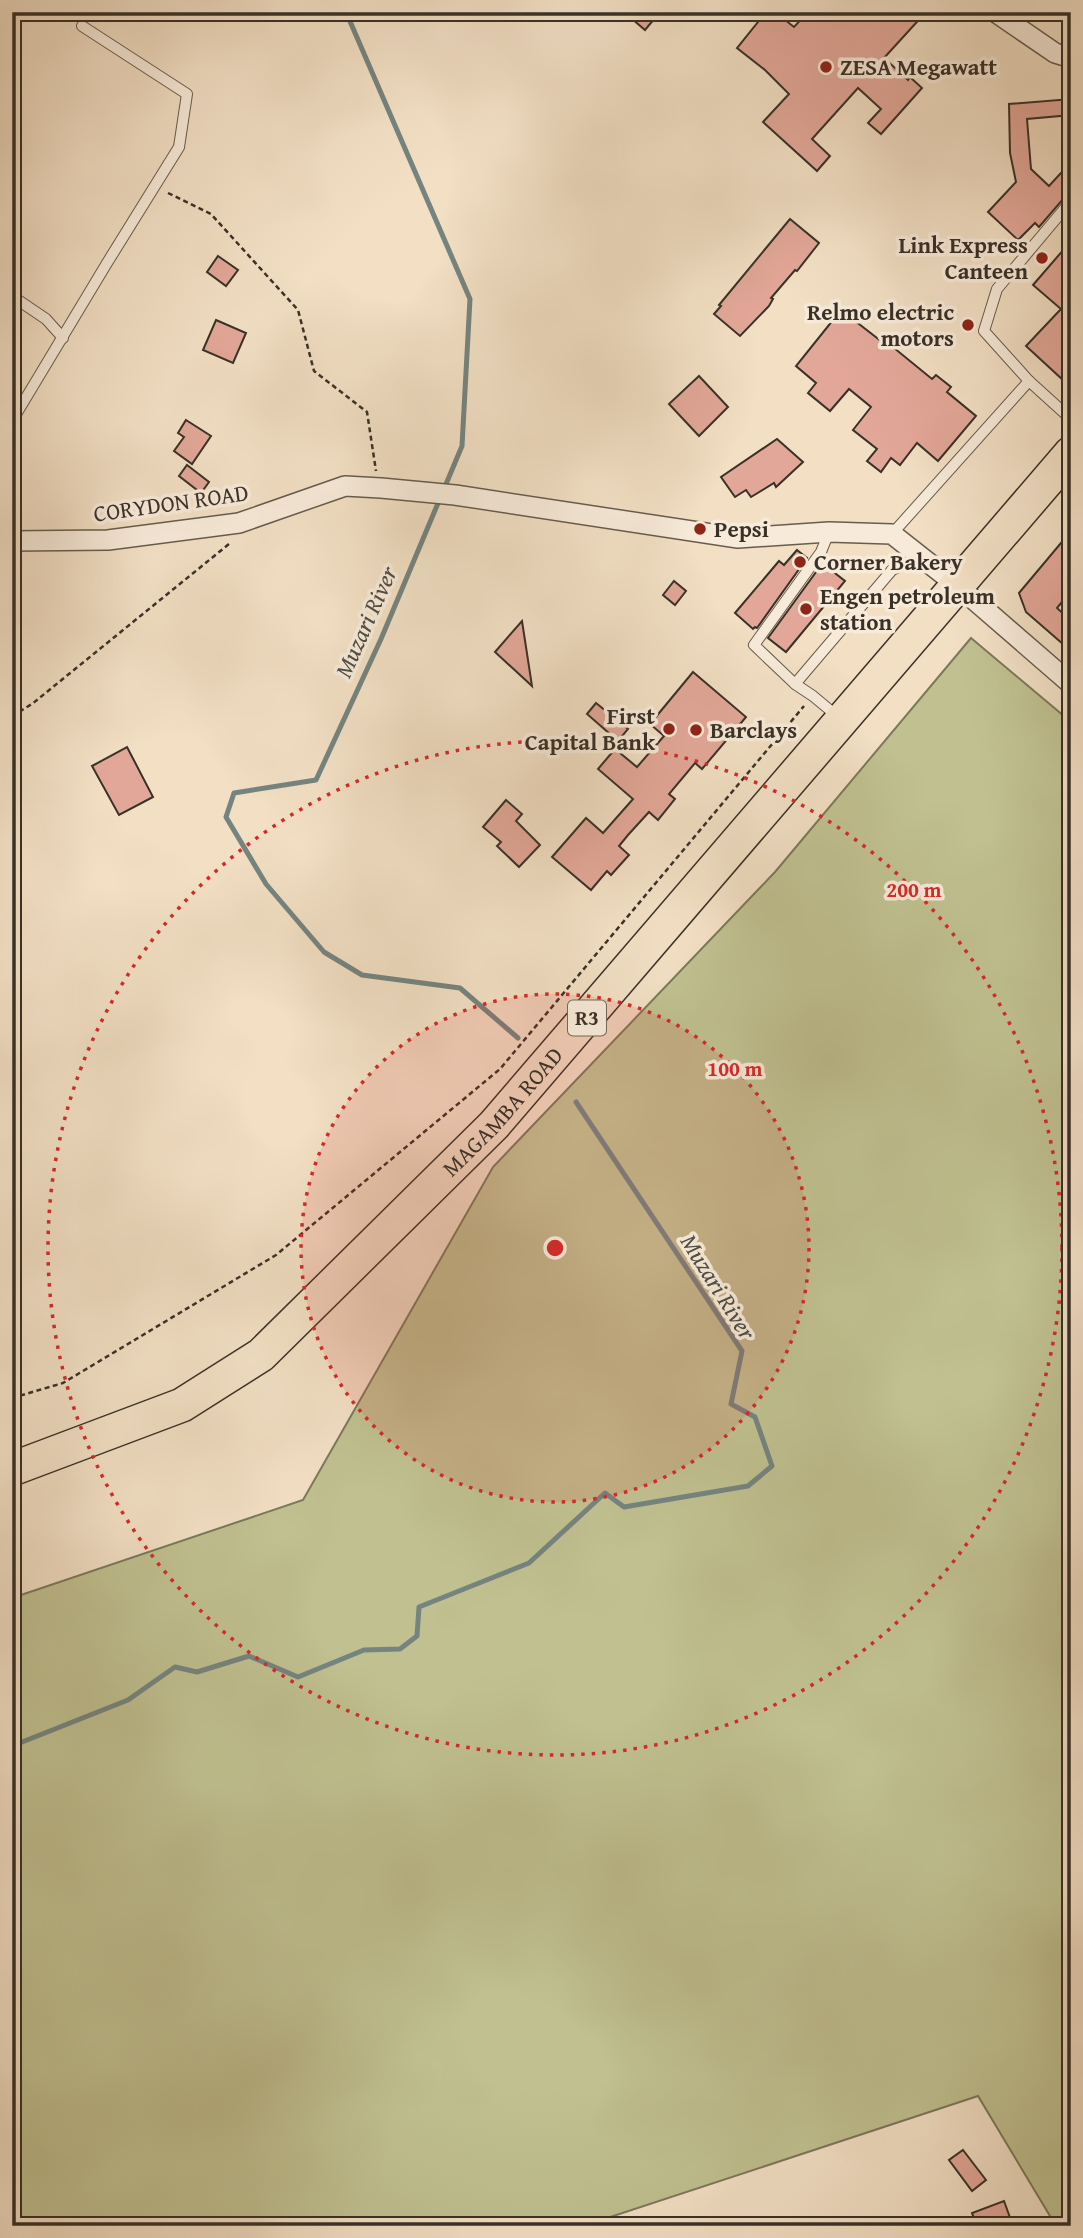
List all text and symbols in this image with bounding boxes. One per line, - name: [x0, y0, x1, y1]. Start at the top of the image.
- place label: ZESA Megawatt: [840, 50, 997, 83]
- marker: ZESA Megawatt: [818, 59, 834, 75]
- place label: Link Express Canteen: [898, 228, 1028, 287]
- marker: Link Express Canteen: [1034, 250, 1050, 266]
- place label: Relmo electric motors: [807, 295, 954, 354]
- marker: Relmo electric motors: [960, 317, 976, 333]
- street label: CORYDON ROAD: [91, 475, 250, 530]
- place label: Pepsi: [714, 512, 769, 545]
- marker: Pepsi: [692, 521, 708, 537]
- place label: Corner Bakery: [814, 545, 963, 578]
- marker: Corner Bakery: [792, 554, 808, 570]
- water label: Muzari River: [325, 559, 406, 683]
- place label: Engen petroleum station: [820, 579, 995, 638]
- marker: Engen petroleum station: [798, 601, 814, 617]
- place label: First Capital Bank: [525, 699, 656, 758]
- place label: Barclays: [710, 713, 797, 746]
- marker: First Capital Bank: [661, 721, 677, 737]
- marker: Barclays: [688, 722, 704, 738]
- text: 200 m: [886, 874, 942, 905]
- road number: R3: [568, 1000, 606, 1036]
- street label: MAGAMBA ROAD: [434, 1039, 570, 1184]
- text: 100 m: [707, 1053, 763, 1084]
- water label: Muzari River: [672, 1227, 765, 1347]
- centre of rings: [543, 1236, 567, 1260]

